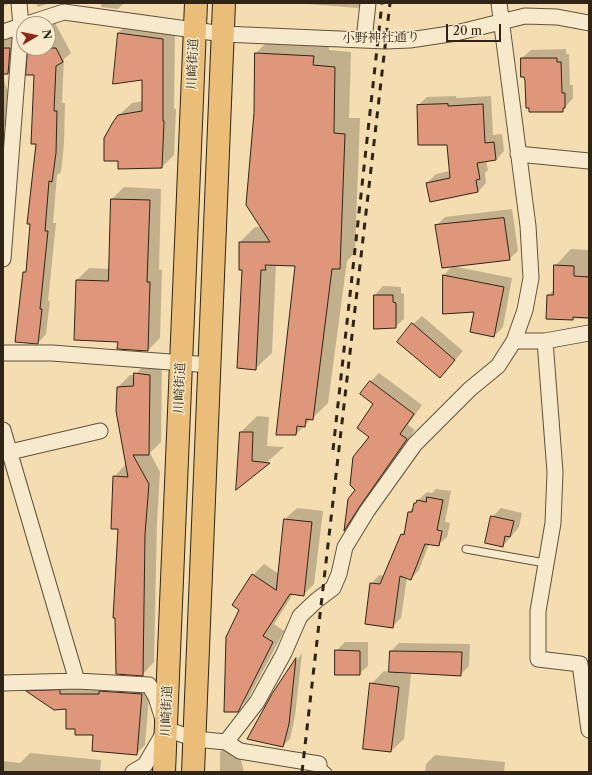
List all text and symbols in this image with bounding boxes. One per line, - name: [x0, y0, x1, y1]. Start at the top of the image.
- north arrow: [16, 16, 56, 56]
- scale bar: [448, 16, 503, 42]
- text: 20 m: [453, 23, 482, 38]
- text: N: [39, 28, 55, 40]
- street label: 小野神社通り: [342, 30, 420, 46]
- street label: 川崎街道: [184, 38, 202, 90]
- street label: 川崎街道: [171, 362, 189, 414]
- street label: 川崎街道: [158, 685, 176, 737]

